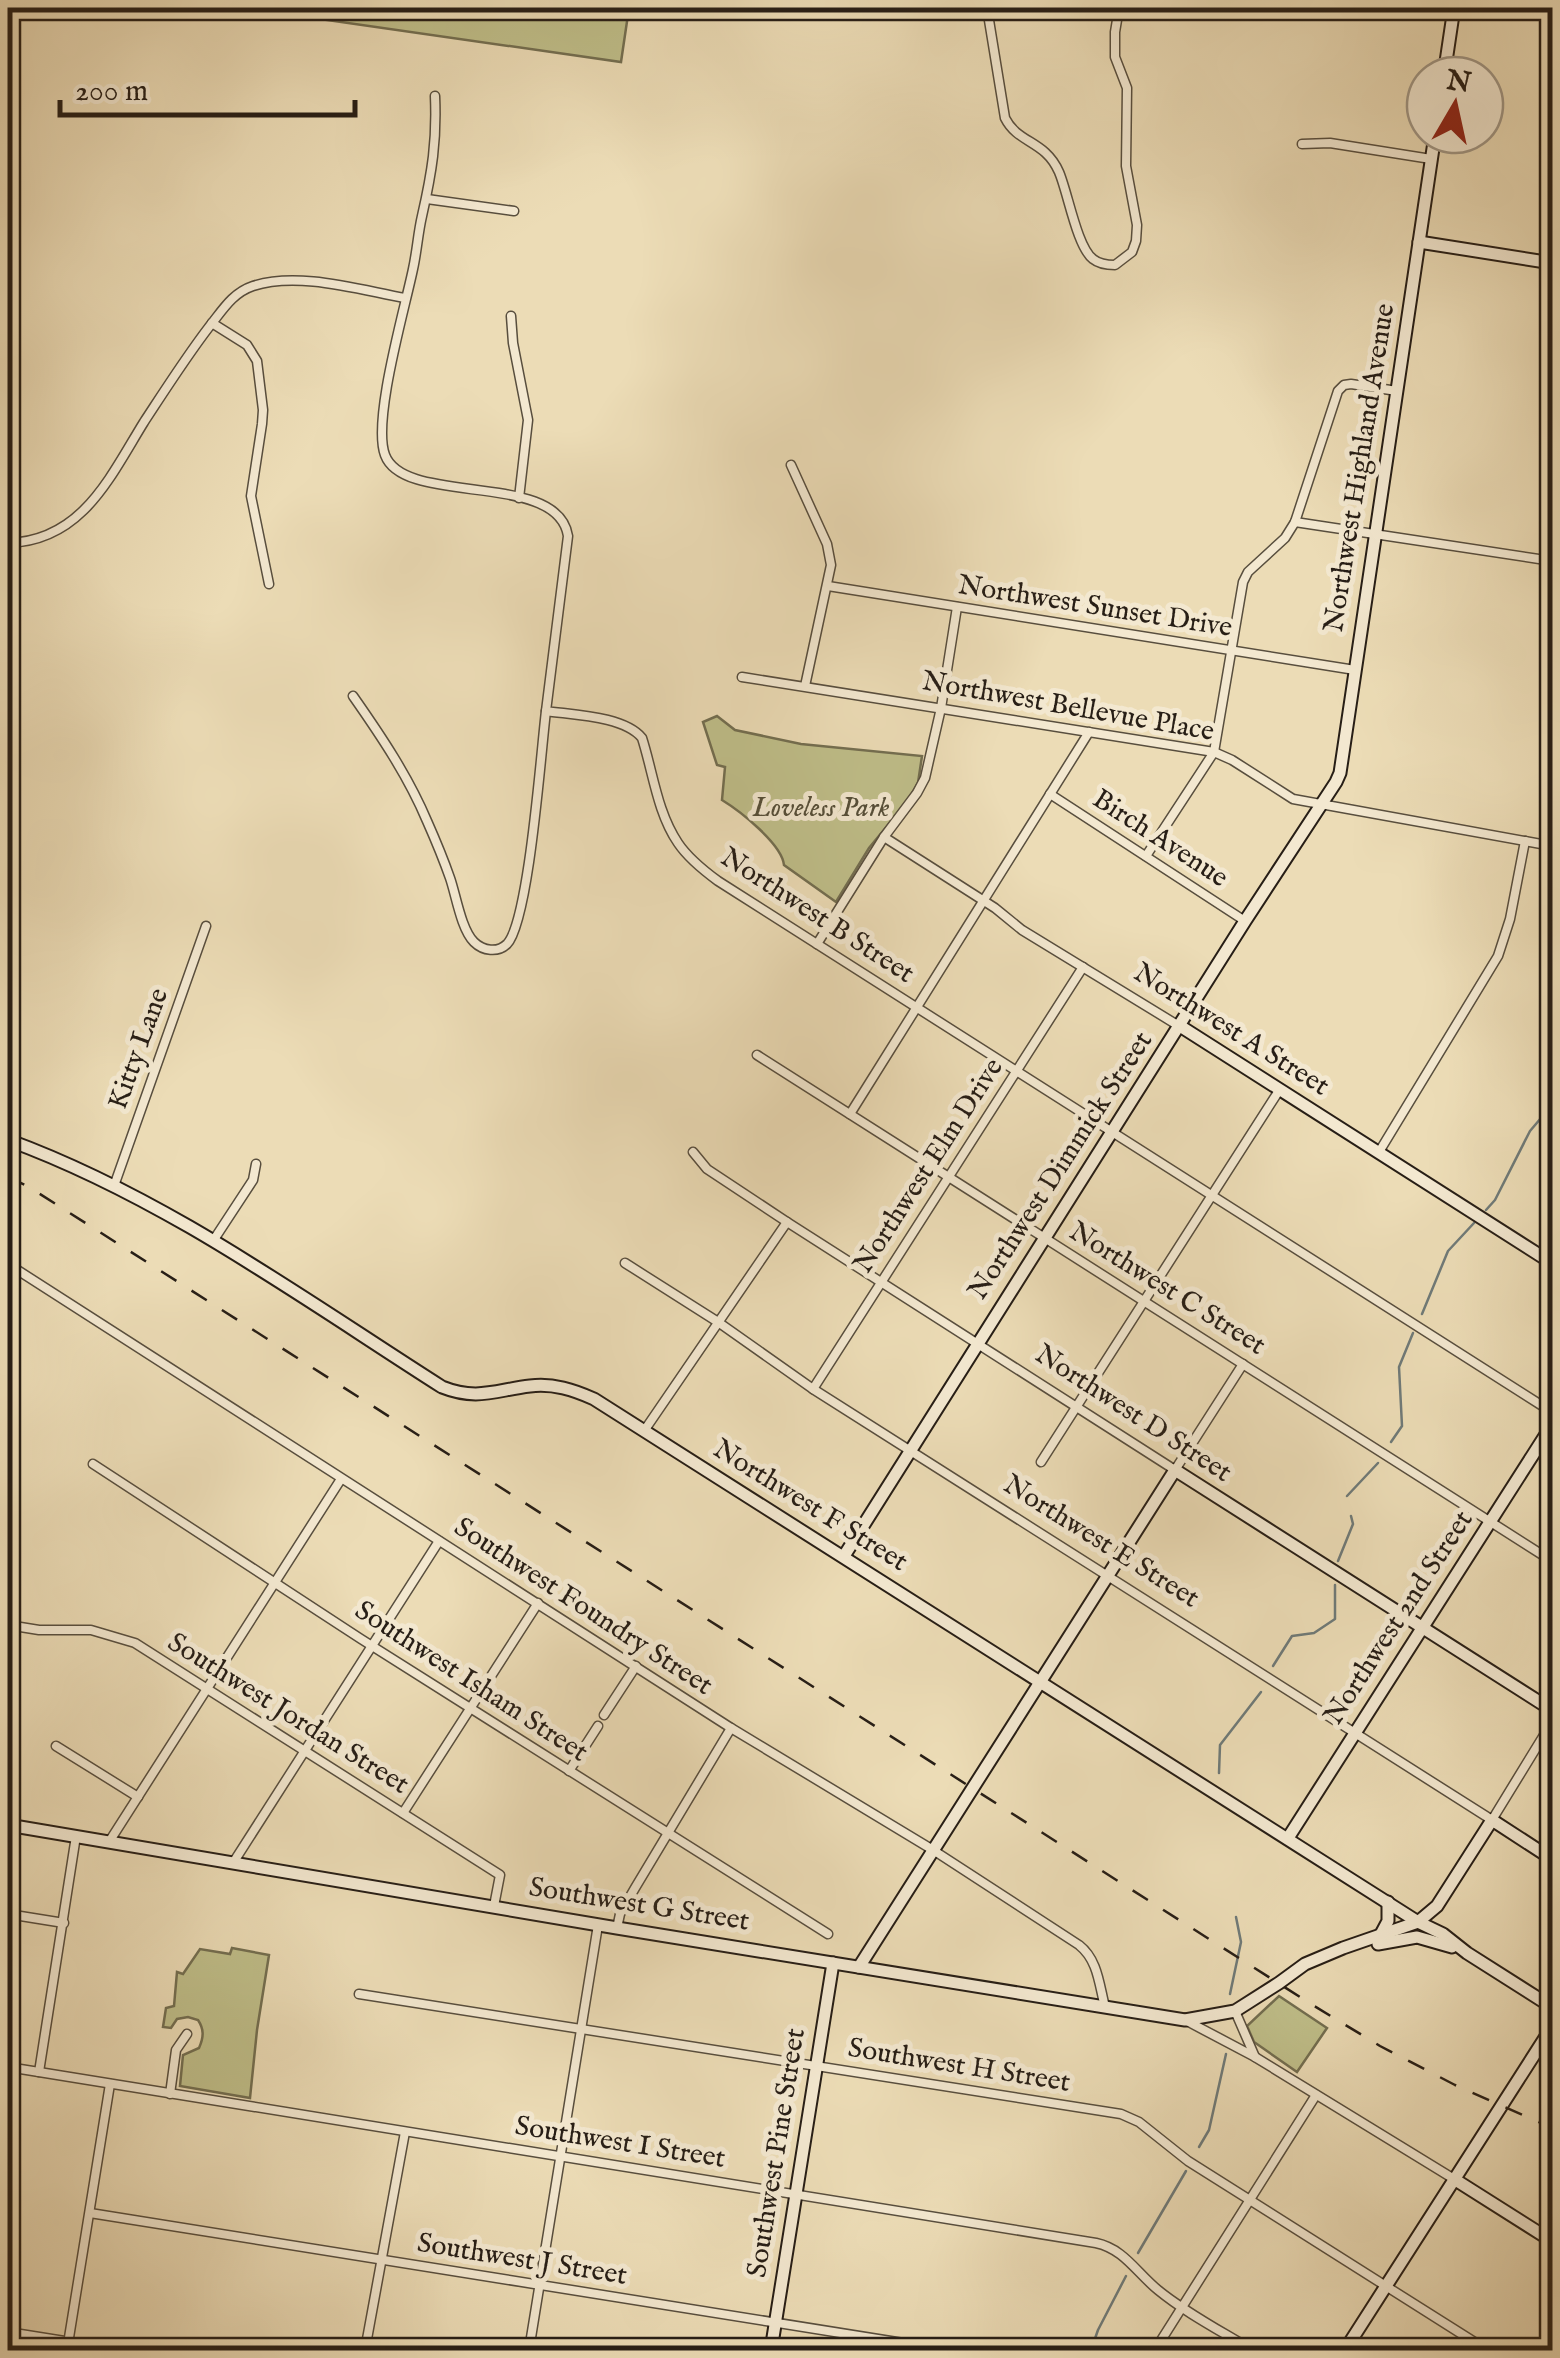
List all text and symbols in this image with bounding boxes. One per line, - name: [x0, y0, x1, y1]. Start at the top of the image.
- scale bar: [60, 55, 355, 117]
- north arrow: [1405, 55, 1505, 155]
- text: N: [1443, 63, 1473, 102]
- text: 200 m: [75, 73, 148, 111]
- street label: Northwest Highland Avenue: [1317, 301, 1403, 635]
- street label: Northwest Sunset Drive: [955, 568, 1235, 646]
- street label: Northwest Bellevue Place: [919, 664, 1217, 750]
- street label: Birch Avenue: [1086, 782, 1235, 896]
- park label: Loveless Park: [752, 791, 889, 826]
- street label: Northwest B Street: [714, 840, 921, 992]
- street label: Northwest A Street: [1127, 956, 1336, 1104]
- street label: Kitty Lane: [101, 983, 177, 1114]
- street label: Northwest Dimmick Street: [961, 1025, 1161, 1307]
- street label: Northwest Elm Drive: [846, 1052, 1012, 1280]
- street label: Northwest C Street: [1062, 1214, 1272, 1364]
- street label: Northwest D Street: [1028, 1337, 1238, 1491]
- street label: Northwest F Street: [706, 1432, 914, 1580]
- street label: Northwest E Street: [996, 1468, 1206, 1617]
- street label: Northwest 2nd Street: [1317, 1504, 1481, 1732]
- street label: Southwest Foundry Street: [447, 1510, 719, 1704]
- street label: Southwest Isham Street: [348, 1594, 594, 1771]
- street label: Southwest Jordan Street: [161, 1625, 416, 1803]
- street label: Southwest G Street: [526, 1870, 752, 1940]
- street label: Southwest Pine Street: [740, 2026, 814, 2280]
- street label: Southwest H Street: [845, 2031, 1073, 2101]
- street label: Southwest I Street: [512, 2109, 728, 2177]
- street label: Southwest J Street: [415, 2226, 630, 2294]

